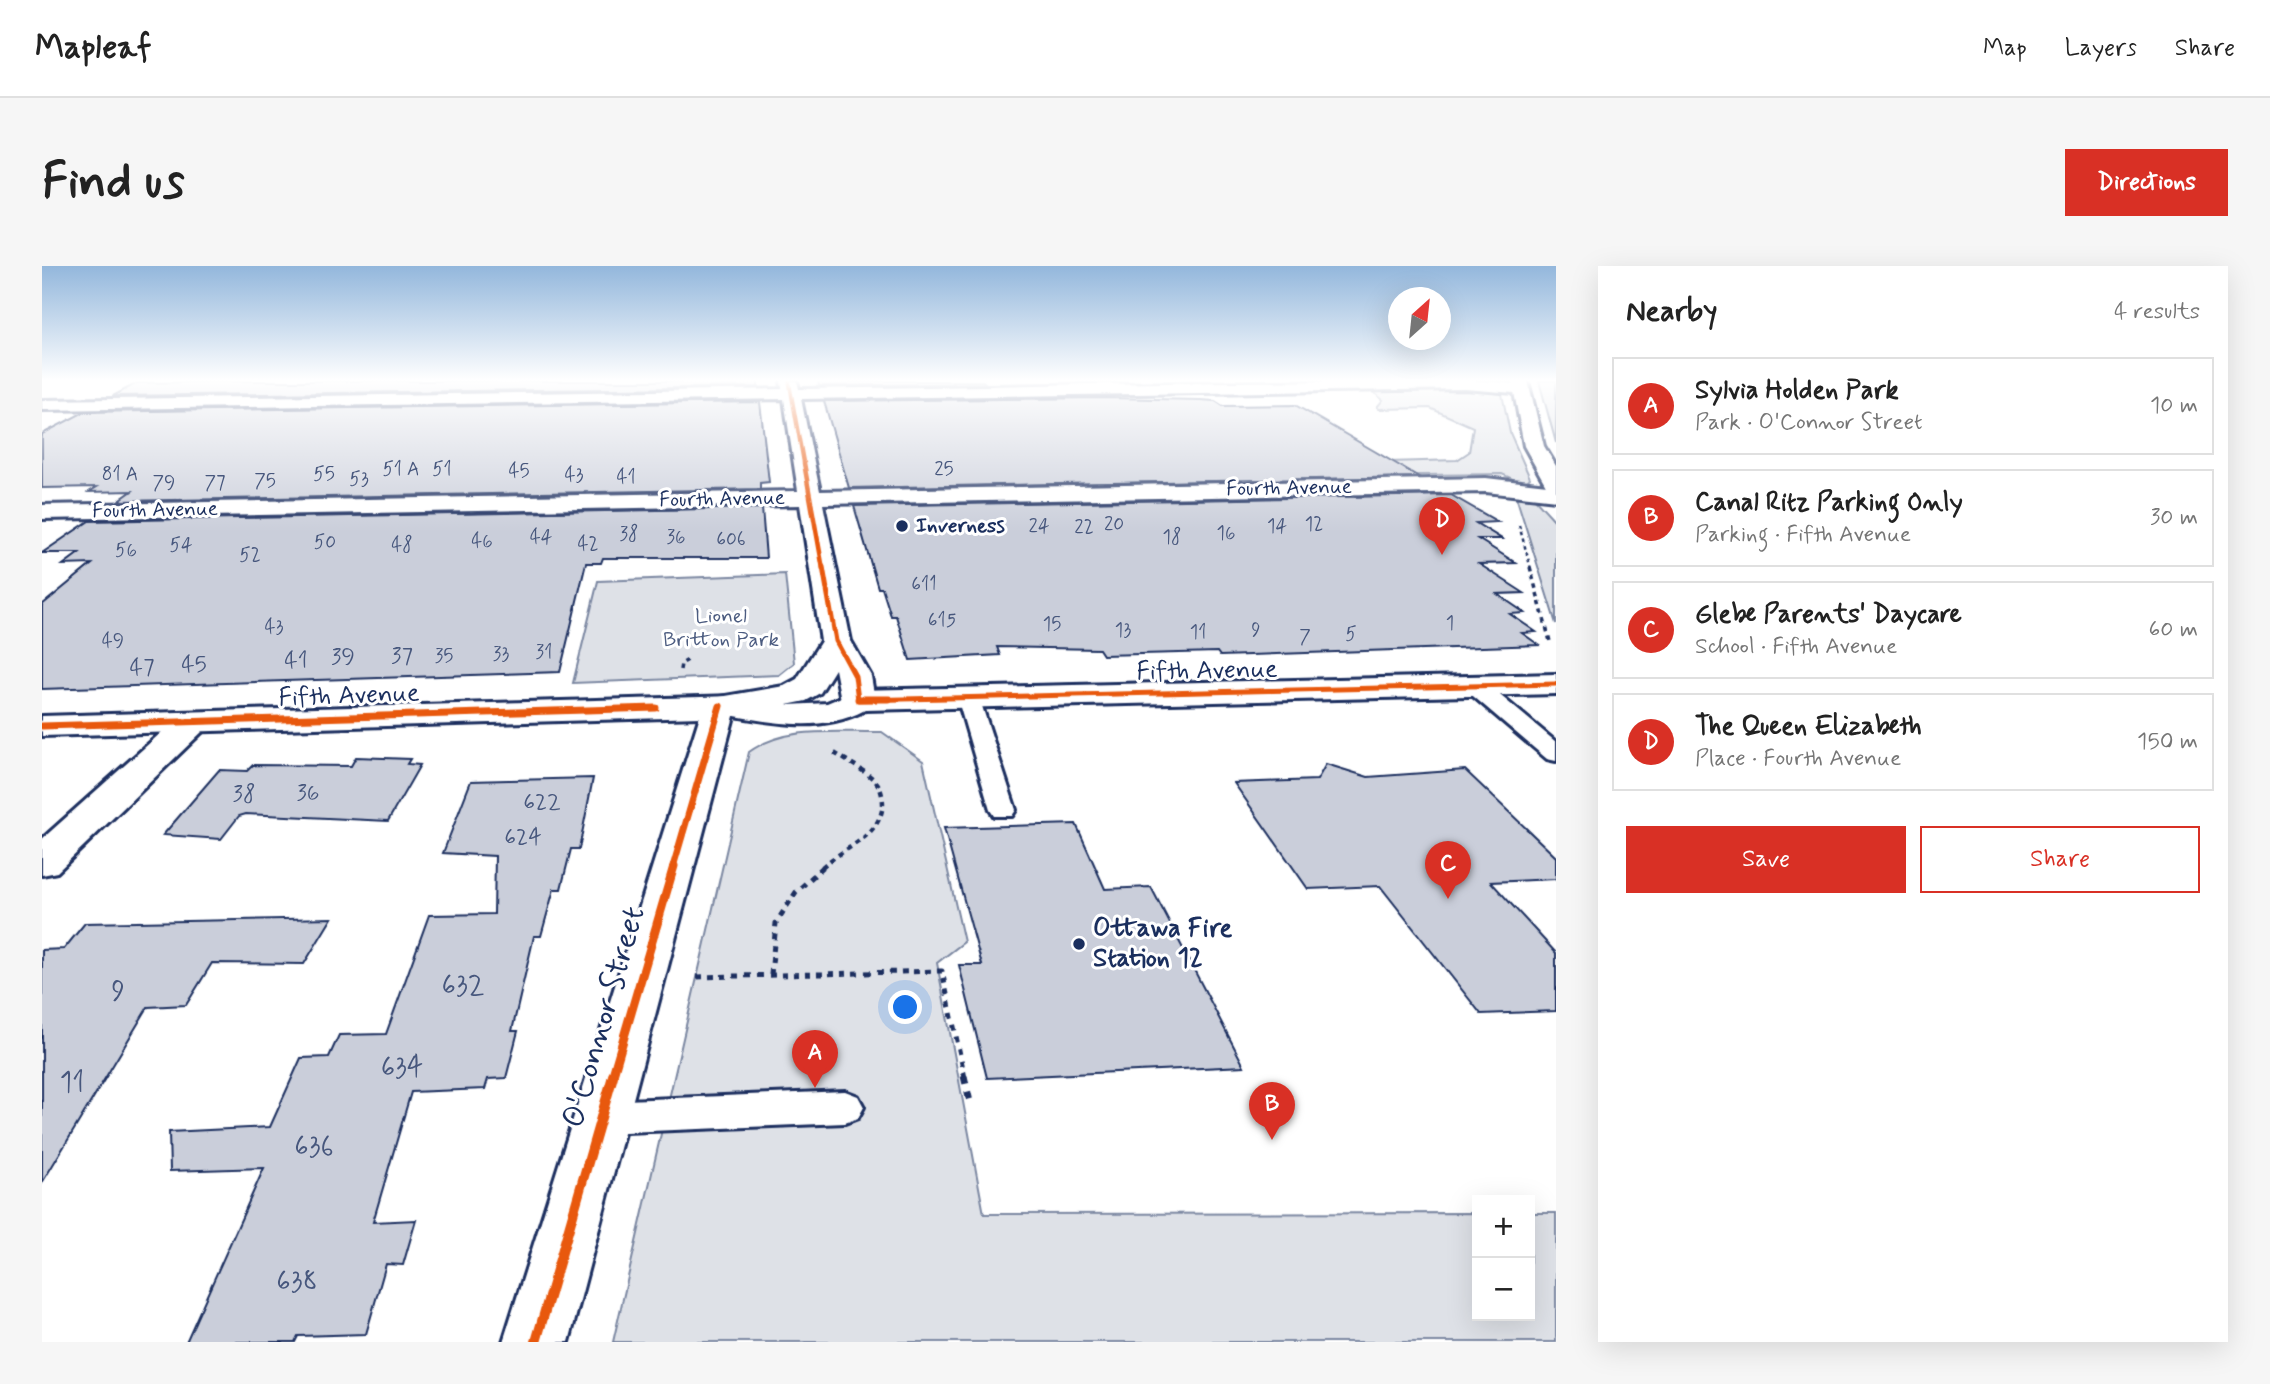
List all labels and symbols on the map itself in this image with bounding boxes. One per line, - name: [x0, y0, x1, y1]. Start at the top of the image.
- north arrow: [1388, 287, 1451, 350]
- house number: 51 A: [382, 457, 420, 482]
- house number: 51: [432, 457, 452, 482]
- house number: 25: [934, 457, 954, 482]
- house number: 45: [508, 459, 530, 484]
- house number: 81 A: [102, 462, 138, 487]
- house number: 55: [313, 462, 335, 487]
- house number: 43: [564, 463, 584, 488]
- house number: 41: [616, 465, 636, 490]
- house number: 53: [349, 467, 369, 492]
- house number: 75: [254, 469, 276, 494]
- house number: 79: [153, 471, 175, 496]
- house number: 77: [204, 471, 226, 496]
- street label: Fourth Avenue: [1226, 473, 1352, 503]
- street label: Fourth Avenue: [659, 484, 785, 514]
- street label: Fourth Avenue: [92, 495, 218, 525]
- pin: D: [1419, 497, 1465, 555]
- place label: Inverness: [916, 512, 1005, 540]
- house number: 20: [1104, 512, 1124, 537]
- house number: 12: [1305, 512, 1323, 537]
- house number: 24: [1029, 514, 1049, 539]
- house number: 14: [1267, 514, 1287, 539]
- house number: 22: [1074, 515, 1094, 540]
- marker: Inverness: [894, 518, 910, 534]
- house number: 16: [1216, 521, 1236, 546]
- house number: 38: [619, 522, 639, 547]
- house number: 44: [530, 525, 552, 550]
- house number: 36: [666, 525, 686, 550]
- house number: 18: [1163, 525, 1181, 550]
- house number: 606: [716, 527, 746, 552]
- house number: 46: [471, 529, 493, 554]
- house number: 50: [314, 530, 336, 555]
- house number: 42: [577, 532, 599, 557]
- house number: 54: [170, 533, 192, 558]
- house number: 48: [391, 533, 413, 558]
- house number: 56: [115, 538, 137, 563]
- house number: 52: [239, 543, 261, 568]
- house number: 611: [911, 572, 937, 597]
- park label: Lionel Britton Park: [663, 602, 779, 654]
- house number: 615: [928, 608, 956, 633]
- house number: 1: [1446, 611, 1454, 636]
- house number: 15: [1043, 612, 1061, 637]
- house number: 43: [264, 615, 284, 640]
- house number: 13: [1115, 618, 1131, 643]
- house number: 9: [1251, 618, 1261, 643]
- house number: 11: [1190, 620, 1206, 645]
- house number: 5: [1345, 622, 1357, 647]
- house number: 7: [1299, 625, 1311, 650]
- house number: 49: [102, 629, 124, 654]
- house number: 31: [536, 640, 552, 665]
- house number: 37: [391, 642, 413, 672]
- house number: 33: [493, 642, 509, 667]
- house number: 39: [331, 643, 355, 673]
- house number: 35: [435, 644, 453, 669]
- house number: 41: [284, 646, 308, 676]
- house number: 45: [181, 650, 207, 680]
- house number: 47: [130, 653, 154, 683]
- street label: Fifth Avenue: [1136, 653, 1278, 689]
- street label: Fifth Avenue: [278, 677, 420, 715]
- house number: 36: [296, 779, 320, 809]
- house number: 38: [233, 780, 256, 810]
- house number: 622: [523, 788, 561, 818]
- house number: 624: [504, 823, 542, 853]
- pin: C: [1425, 841, 1471, 899]
- street label: O'Connor Street: [552, 901, 656, 1133]
- place label: Ottawa Fire Station 12: [1093, 912, 1233, 976]
- marker: Ottawa Fire Station 12: [1071, 936, 1087, 952]
- house number: 632: [442, 968, 484, 1005]
- house number: 9: [111, 974, 125, 1011]
- your location: [888, 990, 922, 1024]
- pin: A: [792, 1030, 838, 1088]
- house number: 634: [381, 1050, 423, 1087]
- house number: 11: [60, 1065, 84, 1102]
- pin: B: [1249, 1082, 1295, 1140]
- house number: 636: [294, 1129, 334, 1166]
- house number: 638: [276, 1264, 318, 1301]

